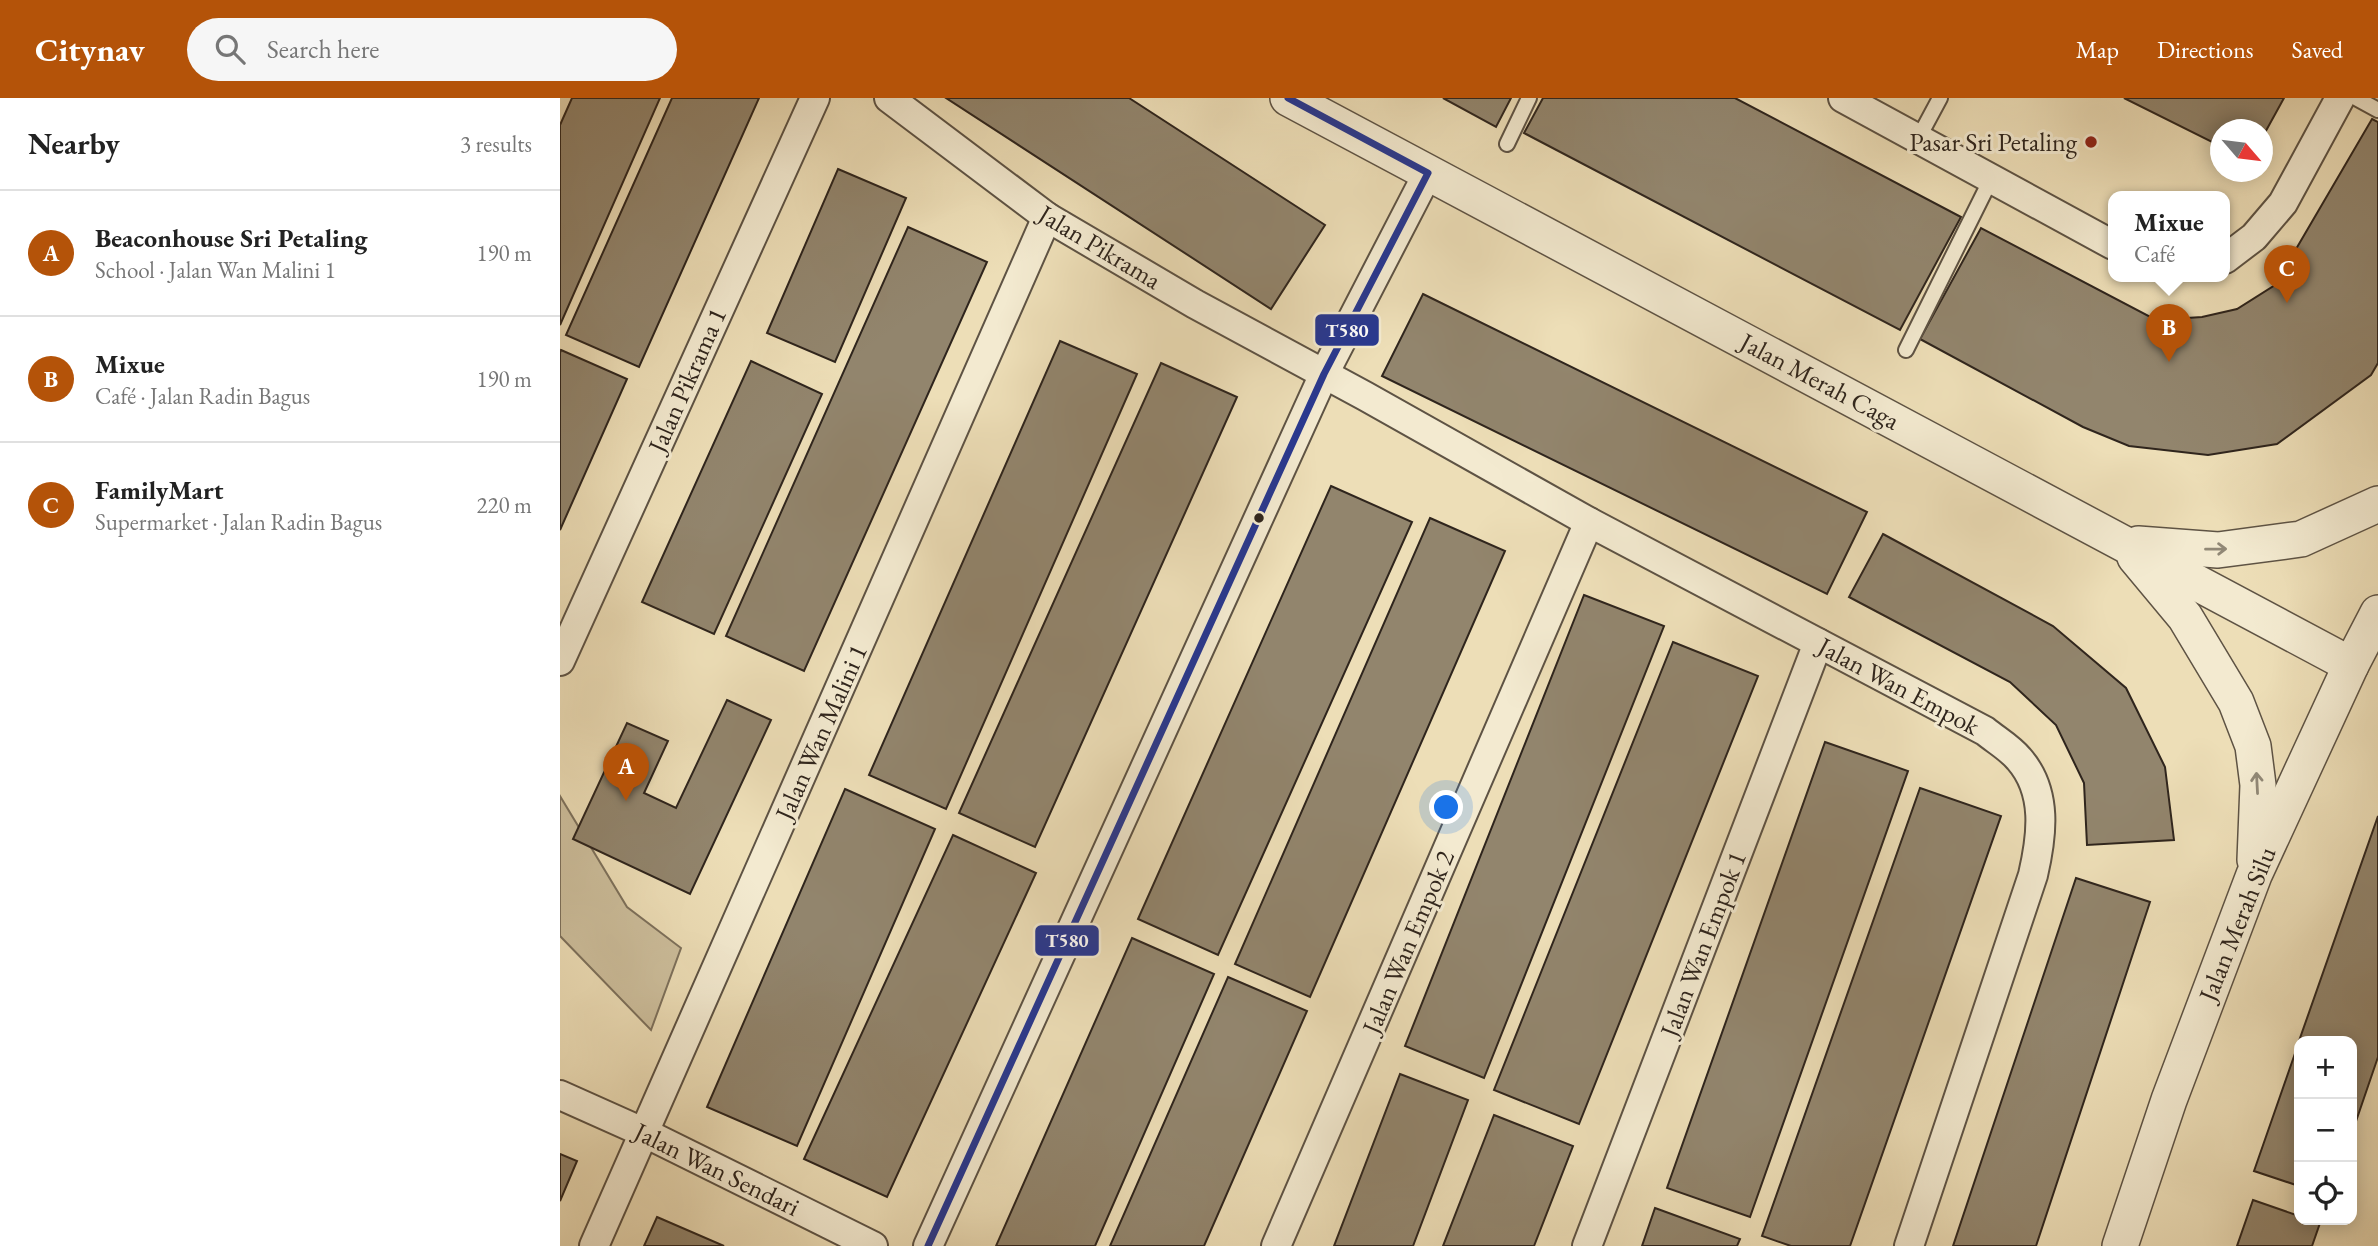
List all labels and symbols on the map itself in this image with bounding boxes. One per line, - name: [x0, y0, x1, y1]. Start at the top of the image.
- north arrow: [2210, 119, 2273, 182]
- place label: Pasar Sri Petaling: [1909, 125, 2078, 159]
- marker: Pasar Sri Petaling: [2083, 134, 2099, 150]
- street label: Jalan Pikrama: [1031, 196, 1168, 297]
- pin: C: [2264, 245, 2310, 303]
- street label: Jalan Pikrama 1: [639, 302, 734, 460]
- pin: B: [2146, 304, 2192, 362]
- line badge: T580: [1314, 313, 1380, 347]
- text: T580: [1325, 318, 1369, 343]
- street label: Jalan Merah Caga: [1733, 324, 1906, 438]
- unlabelled marker: [1252, 511, 1266, 525]
- one-way arrow: [2204, 542, 2227, 556]
- street label: Jalan Wan Empok: [1811, 628, 1986, 743]
- street label: Jalan Wan Malini 1: [766, 639, 875, 827]
- pin: A: [603, 743, 649, 801]
- one-way arrow: [2250, 772, 2263, 795]
- your location: [1429, 790, 1463, 824]
- street label: Jalan Merah Silu: [2190, 841, 2284, 1008]
- street label: Jalan Wan Empok 2: [1353, 845, 1462, 1041]
- street label: Jalan Wan Empok 1: [1651, 846, 1754, 1043]
- line badge: T580: [1034, 924, 1100, 957]
- text: T580: [1045, 928, 1089, 953]
- street label: Jalan Wan Sendari: [627, 1113, 805, 1224]

